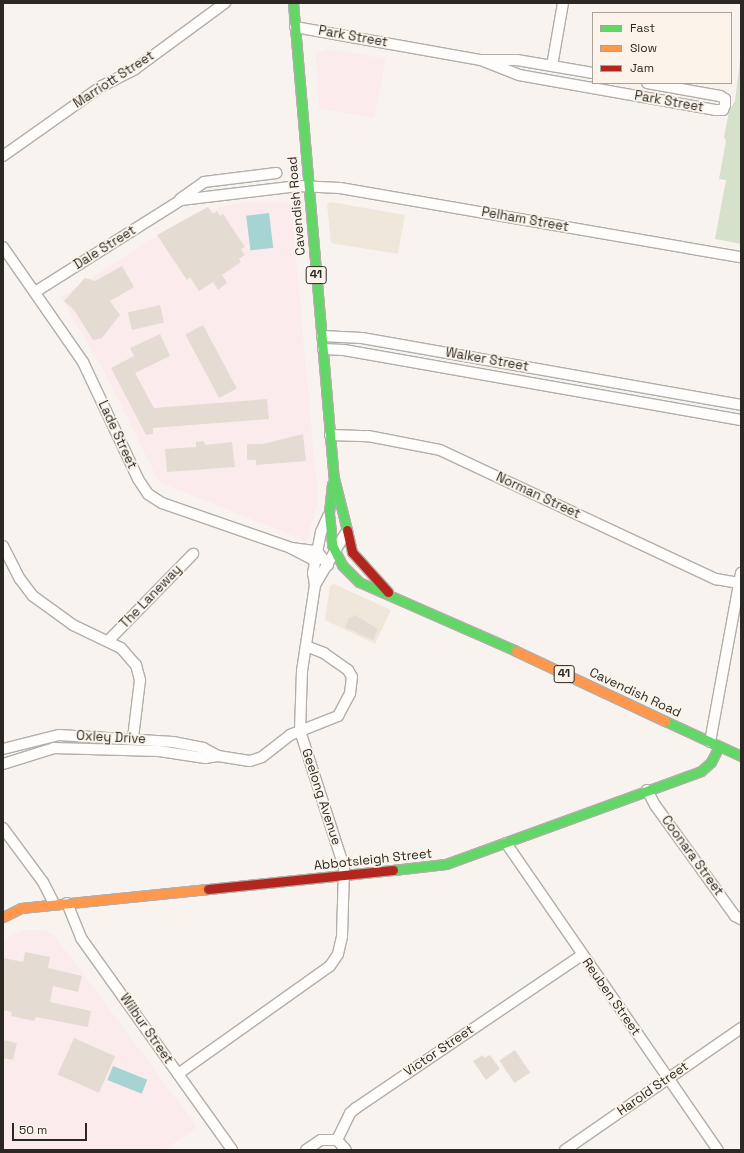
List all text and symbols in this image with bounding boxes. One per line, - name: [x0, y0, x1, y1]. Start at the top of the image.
- legend: [592, 12, 732, 84]
- text: Fast: [630, 20, 655, 36]
- street label: Park Street: [317, 23, 389, 51]
- text: Slow: [630, 40, 657, 56]
- street label: Marriott Street: [71, 48, 157, 112]
- text: Jam: [630, 60, 654, 76]
- street label: Park Street: [633, 88, 705, 116]
- street label: Cavendish Road: [285, 156, 309, 256]
- street label: Pelham Street: [480, 205, 570, 235]
- street label: Dale Street: [71, 223, 139, 273]
- road number: 41: [305, 265, 327, 285]
- street label: Walker Street: [444, 345, 530, 375]
- street label: Lade Street: [94, 398, 140, 472]
- street label: Norman Street: [493, 470, 583, 522]
- street label: The Laneway: [117, 562, 185, 632]
- road number: 41: [553, 664, 575, 684]
- street label: Cavendish Road: [587, 665, 683, 721]
- street label: Oxley Drive: [76, 728, 146, 748]
- street label: Geelong Avenue: [298, 747, 344, 847]
- street label: Coonara Street: [658, 813, 726, 899]
- street label: Abbotsleigh Street: [313, 846, 433, 874]
- street label: Reuben Street: [579, 955, 643, 1039]
- street label: Wilbur Street: [116, 991, 176, 1067]
- street label: Victor Street: [401, 1022, 477, 1080]
- street label: Harold Street: [614, 1059, 692, 1119]
- scale bar: [14, 1115, 89, 1141]
- text: 50 m: [19, 1122, 47, 1138]

